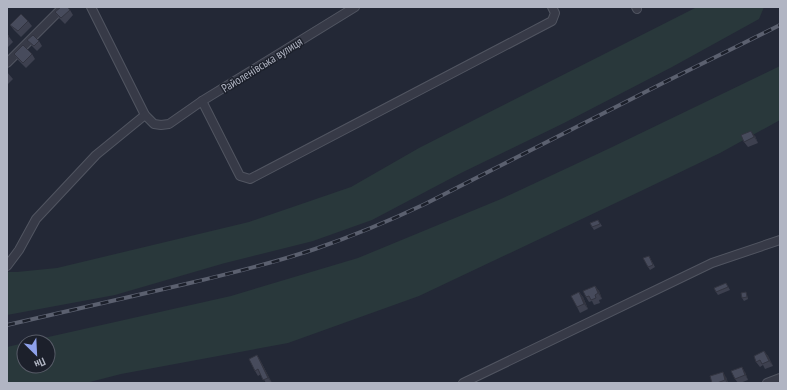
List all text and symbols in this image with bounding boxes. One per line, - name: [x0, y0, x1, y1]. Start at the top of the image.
- street label: Райоленівська вулиця: [218, 33, 305, 96]
- north arrow: [16, 334, 56, 374]
- text: Пн: [32, 355, 48, 372]

